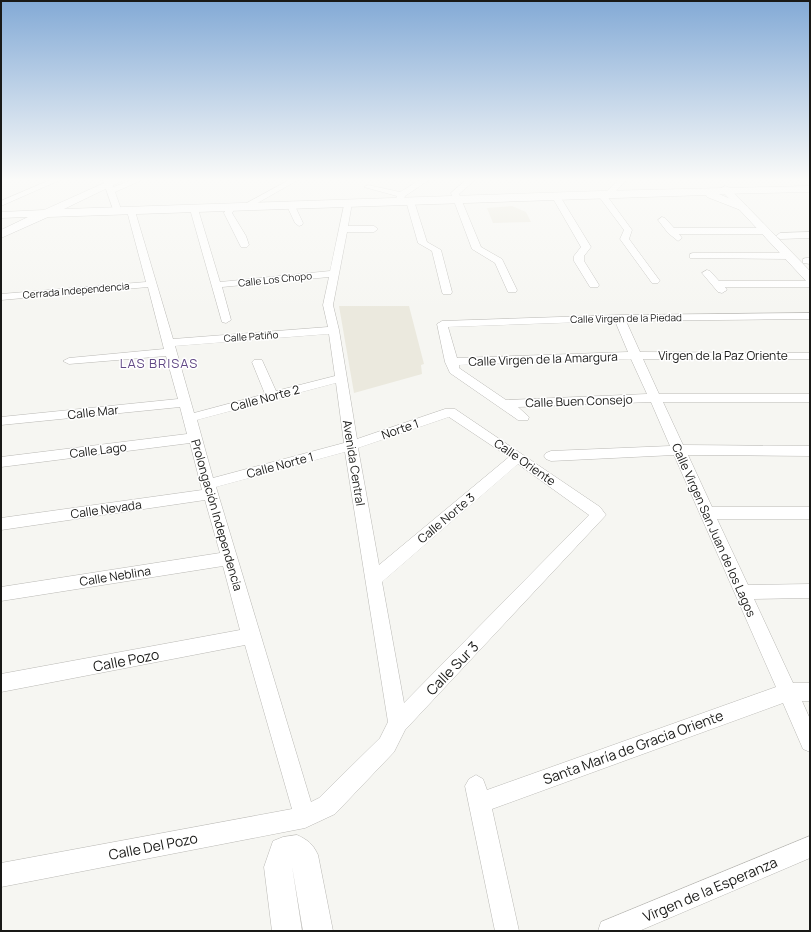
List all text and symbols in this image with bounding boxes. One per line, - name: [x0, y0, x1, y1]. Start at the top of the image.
- street label: Calle Los Chopo: [237, 268, 313, 290]
- street label: Cerrada Independencia: [22, 278, 130, 302]
- street label: Calle Virgen de la Piedad: [570, 310, 682, 326]
- street label: Calle Patiño: [223, 327, 279, 345]
- street label: Virgen de la Paz Oriente: [658, 347, 788, 364]
- street label: Calle Virgen de la Amargura: [468, 348, 618, 370]
- district label: LAS BRISAS: [120, 354, 198, 372]
- street label: Calle Norte 2: [229, 381, 302, 415]
- street label: Calle Buen Consejo: [525, 391, 633, 411]
- street label: Calle Mar: [67, 401, 120, 423]
- street label: Norte 1: [379, 415, 421, 443]
- street label: Avenida Central: [339, 419, 369, 507]
- street label: Calle Oriente: [491, 434, 559, 490]
- street label: Prolongación Independencia: [187, 437, 247, 593]
- street label: Calle Lago: [69, 438, 127, 462]
- street label: Calle Virgen San Juan de los Lagos: [668, 440, 760, 620]
- street label: Calle Norte 1: [245, 448, 315, 482]
- street label: Calle Norte 3: [414, 489, 478, 547]
- street label: Calle Nevada: [69, 496, 143, 522]
- street label: Calle Neblina: [78, 562, 152, 590]
- street label: Calle Sur 3: [422, 637, 482, 699]
- street label: Calle Pozo: [91, 644, 161, 676]
- street label: Santa María de Gracia Oriente: [540, 705, 726, 789]
- street label: Calle Del Pozo: [107, 828, 199, 864]
- street label: Virgen de la Esperanza: [640, 852, 780, 926]

